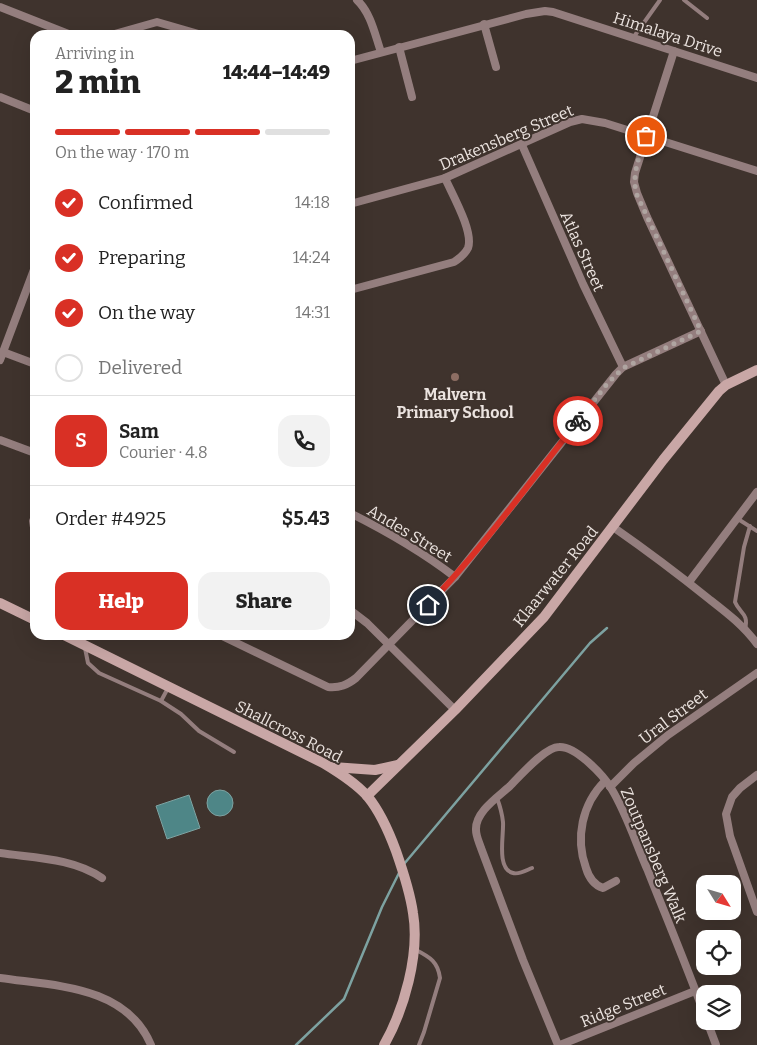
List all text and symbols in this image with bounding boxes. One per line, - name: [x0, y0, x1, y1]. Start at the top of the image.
- street label: Himalaya Drive: [611, 8, 725, 61]
- text: Arriving in: [55, 44, 134, 63]
- text: 14:44–14:49: [223, 61, 330, 84]
- text: 2 min: [55, 63, 141, 101]
- street label: Drakensberg Street: [436, 101, 576, 174]
- pin: [625, 115, 667, 157]
- icon: bag: [632, 122, 660, 150]
- text: On the way · 170 m: [55, 143, 189, 162]
- icon: check: [55, 189, 83, 217]
- text: Confirmed: [98, 191, 193, 214]
- text: 14:18: [295, 193, 330, 212]
- street label: Atlas Street: [556, 208, 609, 294]
- icon: check: [55, 244, 83, 272]
- text: Preparing: [98, 246, 186, 269]
- text: 14:24: [293, 248, 330, 267]
- icon: check: [55, 299, 83, 327]
- text: On the way: [98, 301, 195, 324]
- text: 14:31: [295, 303, 330, 322]
- text: Delivered: [98, 356, 182, 379]
- marker: Malvern Primary School: [449, 371, 461, 383]
- place label: Malvern Primary School: [396, 385, 514, 422]
- courier: [553, 396, 603, 446]
- icon: bike: [564, 407, 592, 435]
- button: phone: [278, 415, 330, 467]
- text: Sam: [119, 420, 159, 443]
- text: S: [75, 429, 87, 452]
- text: Courier · 4.8: [119, 443, 208, 462]
- street label: Andes Street: [364, 501, 456, 566]
- text: Order #4925: [55, 507, 166, 530]
- text: $5.43: [282, 507, 330, 530]
- street label: Klaarwater Road: [509, 522, 602, 630]
- button: Help: [55, 572, 188, 630]
- button: Share: [198, 572, 330, 630]
- pin: [407, 584, 449, 626]
- icon: home: [414, 591, 442, 619]
- street label: Ural Street: [636, 685, 711, 748]
- street label: Shallcross Road: [232, 696, 346, 767]
- street label: Zoutpansberg Walk: [616, 785, 691, 926]
- north arrow: [696, 875, 741, 920]
- map controls: [696, 875, 741, 1030]
- button: locate: [696, 930, 741, 975]
- street label: Ridge Street: [578, 980, 669, 1031]
- button: layers: [696, 985, 741, 1030]

